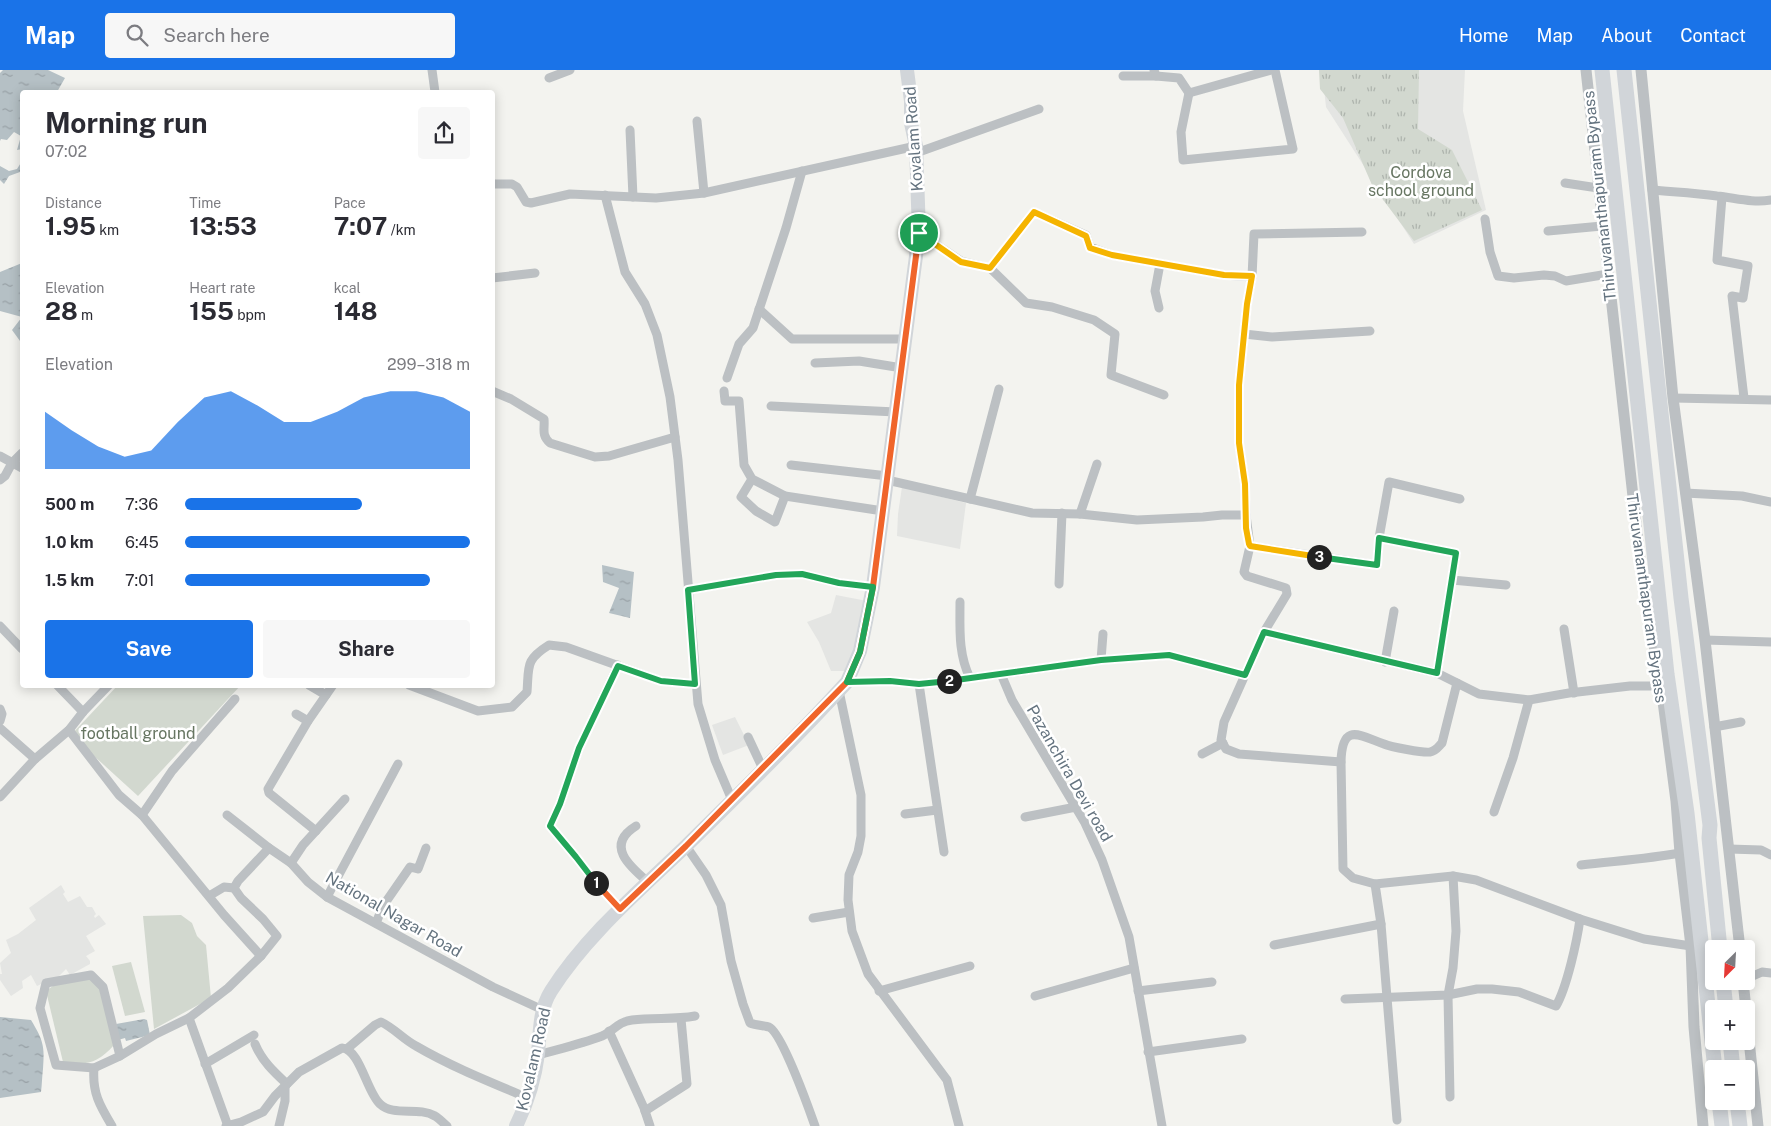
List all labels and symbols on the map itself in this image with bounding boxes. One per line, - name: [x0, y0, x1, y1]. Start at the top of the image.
- street label: Kovalam Road: [900, 86, 927, 192]
- street label: Thiruvananthapuram Bypass: [1579, 90, 1620, 302]
- park label: Cordova school ground: [1368, 163, 1474, 200]
- pin: [898, 212, 940, 254]
- street label: Thiruvananthapuram Bypass: [1622, 492, 1671, 704]
- pin: 3: [1306, 544, 1332, 570]
- pin: 2: [936, 668, 962, 694]
- street label: Pazanchira Devi road: [1023, 702, 1116, 845]
- park label: football ground: [80, 724, 196, 743]
- street label: National Nagar Road: [322, 868, 465, 961]
- pin: 1: [584, 870, 608, 896]
- north arrow: [1705, 940, 1755, 990]
- street label: Kovalam Road: [512, 1006, 555, 1113]

